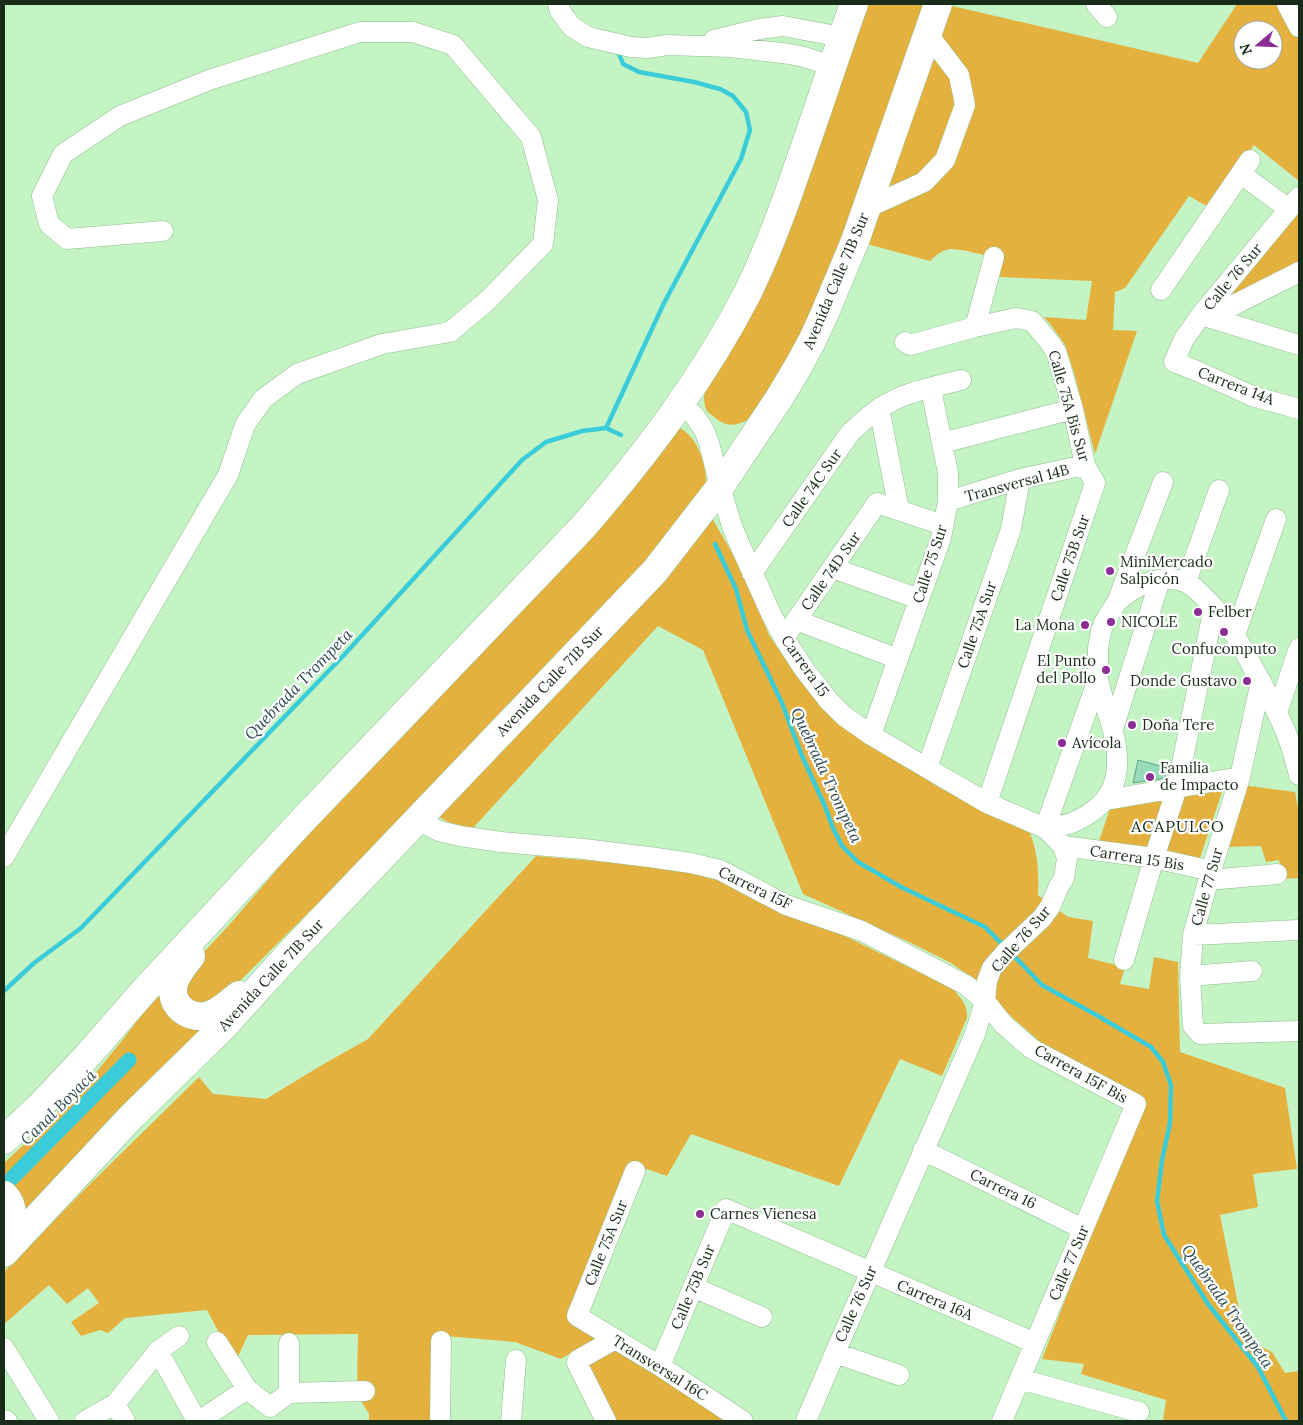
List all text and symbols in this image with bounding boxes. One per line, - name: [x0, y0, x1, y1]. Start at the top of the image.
- north arrow: [1233, 20, 1283, 70]
- text: N: [1235, 41, 1256, 57]
- street label: Avenida Calle 71B Sur: [798, 209, 873, 353]
- street label: Calle 76 Sur: [1199, 239, 1267, 314]
- street label: Calle 75A Bis Sur: [1044, 348, 1095, 464]
- street label: Carrera 14A: [1195, 362, 1278, 409]
- street label: Calle 74C Sur: [778, 444, 846, 531]
- street label: Transversal 14B: [963, 459, 1071, 506]
- street label: Calle 75B Sur: [1046, 511, 1093, 604]
- street label: Calle 75 Sur: [908, 522, 951, 605]
- street label: Calle 74D Sur: [796, 527, 865, 614]
- place label: MiniMercado Salpicón: [1120, 552, 1213, 588]
- marker: MiniMercado Salpicón: [1104, 565, 1116, 577]
- street label: Calle 75A Sur: [953, 578, 1000, 671]
- place label: Felber: [1208, 602, 1252, 621]
- marker: Felber: [1192, 606, 1204, 618]
- place label: NICOLE: [1121, 612, 1178, 631]
- place label: La Mona: [1015, 615, 1075, 634]
- marker: NICOLE: [1105, 616, 1117, 628]
- marker: La Mona: [1079, 619, 1091, 631]
- street label: Avenida Calle 71B Sur: [491, 621, 608, 741]
- water label: Quebrada Trompeta: [240, 624, 356, 744]
- marker: Confucomputo: [1218, 626, 1230, 638]
- street label: Carrera 15: [777, 631, 834, 700]
- place label: Confucomputo: [1172, 639, 1277, 658]
- place label: El Punto del Pollo: [1036, 651, 1096, 687]
- marker: El Punto del Pollo: [1100, 664, 1112, 676]
- place label: Donde Gustavo: [1130, 671, 1237, 690]
- marker: Donde Gustavo: [1241, 675, 1253, 687]
- water label: Quebrada Trompeta: [787, 704, 867, 846]
- place label: Doña Tere: [1142, 715, 1214, 734]
- marker: Doña Tere: [1126, 719, 1138, 731]
- place label: Avícola: [1071, 733, 1122, 752]
- marker: Avícola: [1056, 737, 1068, 749]
- place label: Familia de Impacto: [1160, 758, 1239, 794]
- marker: Familia de Impacto: [1144, 771, 1156, 783]
- district label: ACAPULCO: [1130, 816, 1225, 836]
- street label: Carrera 15 Bis: [1089, 841, 1186, 874]
- street label: Calle 77 Sur: [1186, 845, 1227, 928]
- street label: Carrera 15F: [715, 862, 795, 913]
- street label: Calle 76 Sur: [987, 901, 1055, 976]
- street label: Avenida Calle 71B Sur: [213, 914, 328, 1036]
- street label: Carrera 15F Bis: [1031, 1040, 1131, 1107]
- water label: Canal Boyacá: [16, 1065, 100, 1149]
- street label: Carrera 16: [967, 1164, 1039, 1213]
- street label: Calle 75A Sur: [580, 1197, 632, 1288]
- place label: Carnes Vienesa: [710, 1204, 817, 1223]
- marker: Carnes Vienesa: [694, 1208, 706, 1220]
- street label: Calle 77 Sur: [1044, 1222, 1093, 1303]
- water label: Quebrada Trompeta: [1178, 1240, 1278, 1372]
- street label: Calle 75B Sur: [666, 1241, 719, 1332]
- street label: Calle 76 Sur: [830, 1262, 881, 1345]
- street label: Carrera 16A: [894, 1275, 977, 1324]
- street label: Transversal 16C: [609, 1331, 712, 1405]

